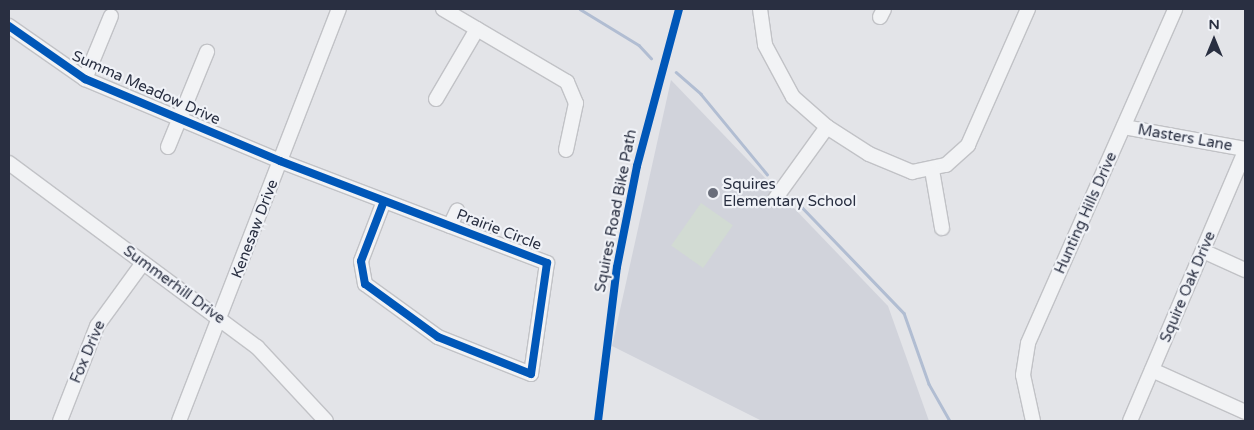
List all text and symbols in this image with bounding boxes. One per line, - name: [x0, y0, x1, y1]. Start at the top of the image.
- north arrow: [1189, 15, 1239, 65]
- text: N: [1208, 16, 1220, 33]
- street label: Summa Meadow Drive: [69, 47, 223, 129]
- street label: Masters Lane: [1136, 121, 1234, 155]
- street label: Squires Road Bike Path: [591, 128, 641, 294]
- street label: Hunting Hills Drive: [1051, 149, 1121, 277]
- place label: Squires Elementary School: [723, 175, 856, 210]
- street label: Kenesaw Drive: [228, 177, 282, 281]
- marker: Squires Elementary School: [707, 187, 719, 199]
- street label: Prairie Circle: [454, 206, 544, 254]
- street label: Squire Oak Drive: [1156, 229, 1220, 345]
- street label: Summerhill Drive: [120, 242, 228, 328]
- street label: Fox Drive: [67, 318, 109, 386]

